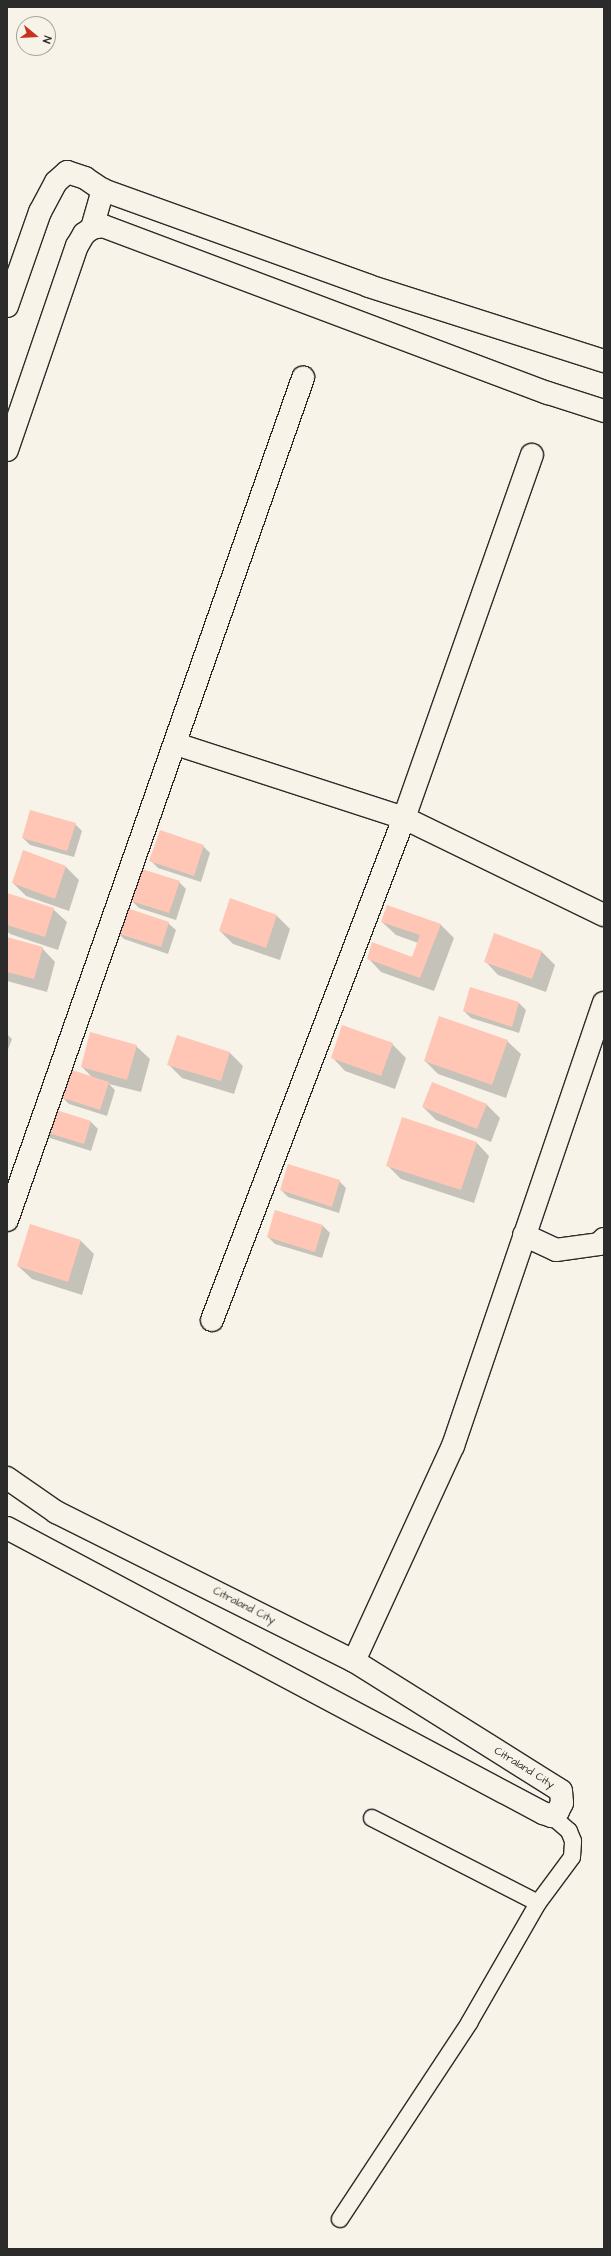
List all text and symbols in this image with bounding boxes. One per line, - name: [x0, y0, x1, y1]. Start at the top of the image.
- north arrow: [16, 16, 56, 56]
- text: N: [39, 34, 55, 45]
- street label: Citraland City: [211, 1585, 277, 1627]
- street label: Citraland City: [492, 1744, 556, 1792]

